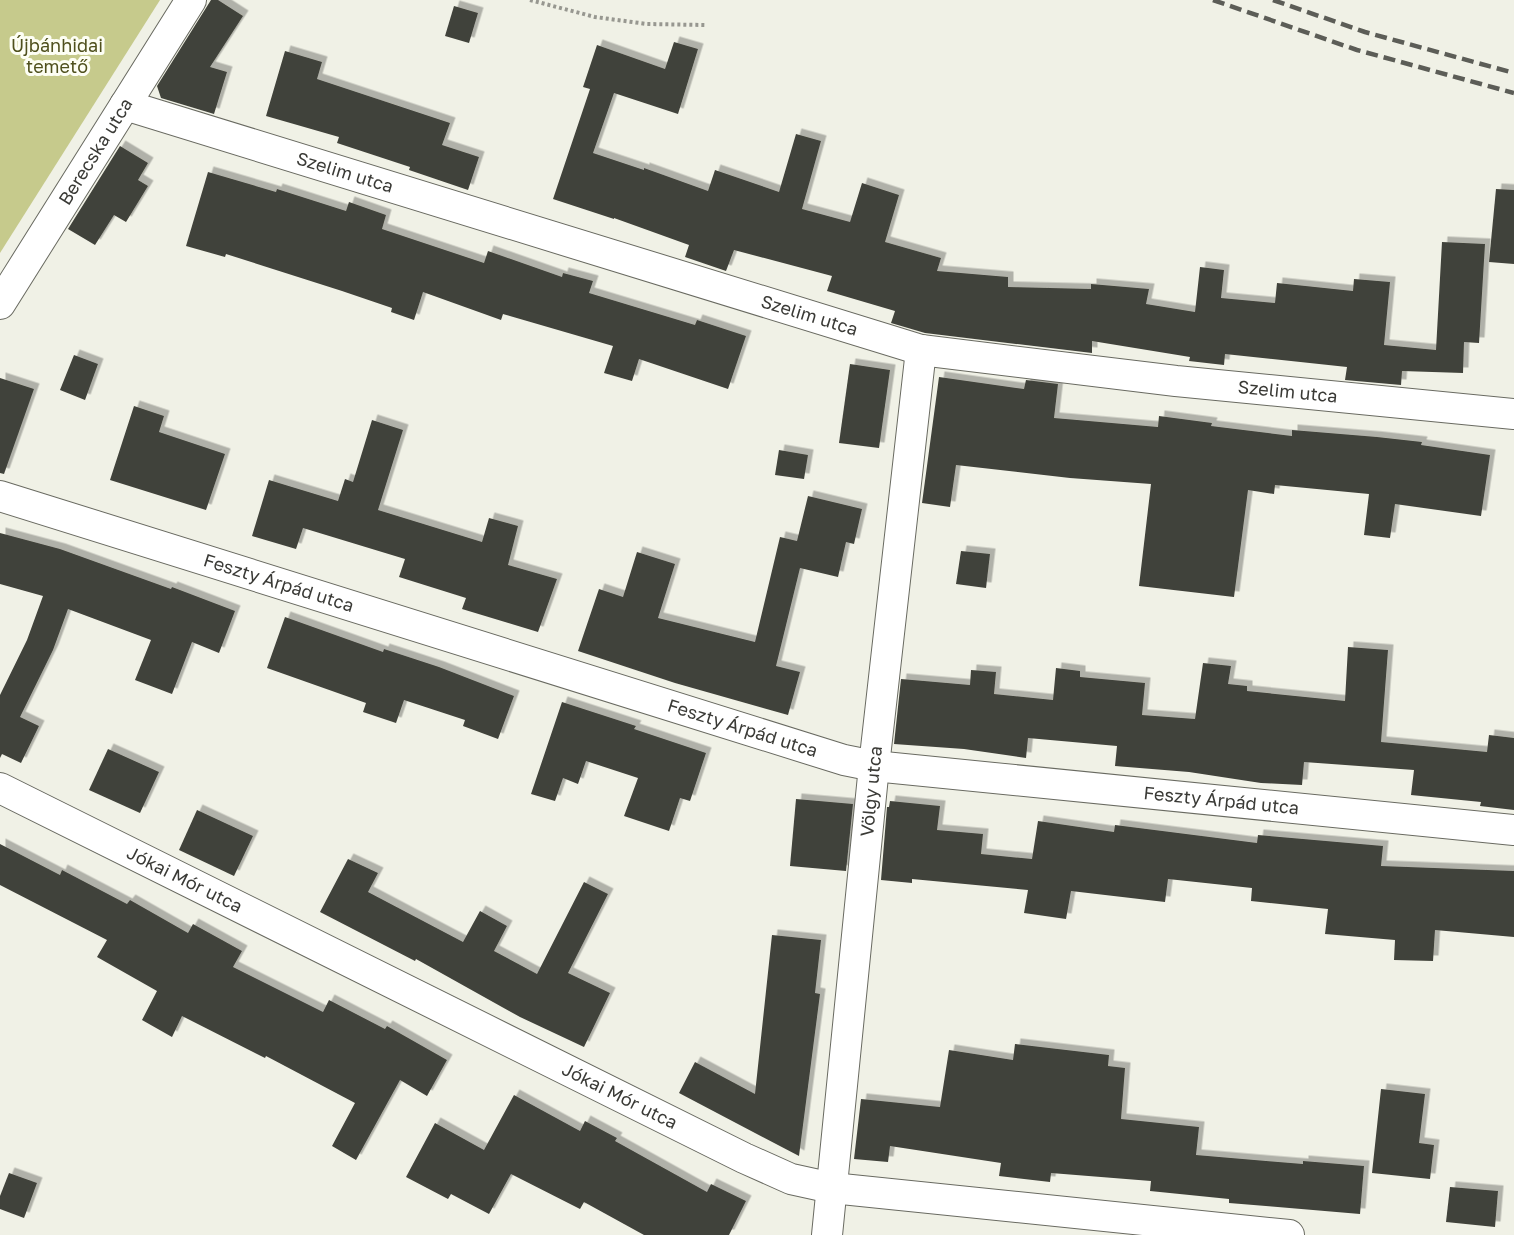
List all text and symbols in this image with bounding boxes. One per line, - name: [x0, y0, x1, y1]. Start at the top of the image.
- park label: Újbánhidai temető: [11, 34, 103, 77]
- street label: Berecska utca: [53, 94, 137, 209]
- street label: Szelim utca: [294, 146, 396, 197]
- street label: Szelim utca: [759, 289, 861, 340]
- street label: Szelim utca: [1237, 375, 1339, 407]
- street label: Feszty Árpád utca: [201, 548, 357, 616]
- street label: Feszty Árpád utca: [665, 693, 821, 761]
- street label: Völgy utca: [855, 745, 886, 838]
- street label: Feszty Árpád utca: [1143, 781, 1300, 818]
- street label: Jókai Mór utca: [123, 841, 246, 917]
- street label: Jókai Mór utca: [559, 1057, 681, 1133]

